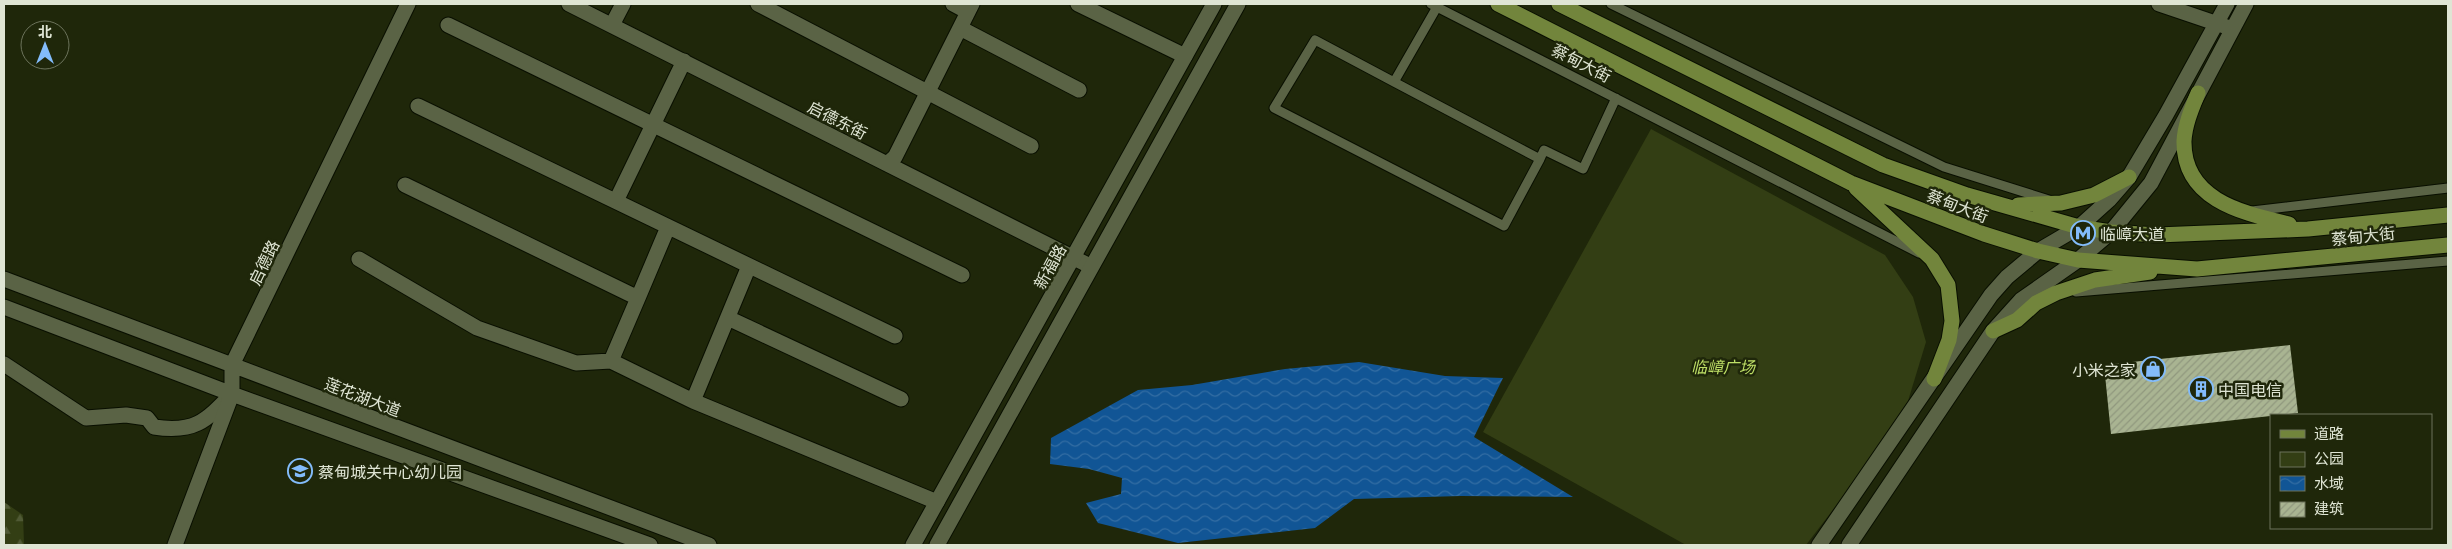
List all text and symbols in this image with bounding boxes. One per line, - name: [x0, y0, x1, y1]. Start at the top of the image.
- north arrow: [20, 20, 70, 70]
- text: 北: [38, 21, 52, 41]
- street label: 蔡甸大街: [1548, 37, 1616, 87]
- street label: 启德东街: [804, 94, 872, 144]
- street label: 蔡甸大街: [1924, 182, 1992, 228]
- metro station icon: 临嶂大道: [2070, 220, 2096, 246]
- street label: 蔡甸大街: [2330, 220, 2396, 250]
- place label: 临嶂大道: [2100, 221, 2164, 245]
- street label: 启德路: [242, 235, 284, 289]
- street label: 新福路: [1027, 239, 1071, 293]
- park label: 临嶂广场: [1691, 354, 1757, 378]
- shop icon: 小米之家: [2140, 356, 2166, 382]
- place label: 小米之家: [2072, 357, 2136, 381]
- street label: 莲花湖大道: [321, 370, 405, 422]
- building icon: 中国电信: [2188, 376, 2214, 402]
- place label: 中国电信: [2218, 377, 2282, 401]
- legend: [2270, 414, 2432, 529]
- text: 道路: [2314, 421, 2344, 444]
- text: 公园: [2314, 446, 2344, 469]
- school or university icon: 蔡甸城关中心幼儿园: [287, 458, 313, 484]
- place label: 蔡甸城关中心幼儿园: [318, 459, 462, 483]
- text: 水域: [2314, 471, 2344, 494]
- text: 建筑: [2314, 496, 2344, 519]

